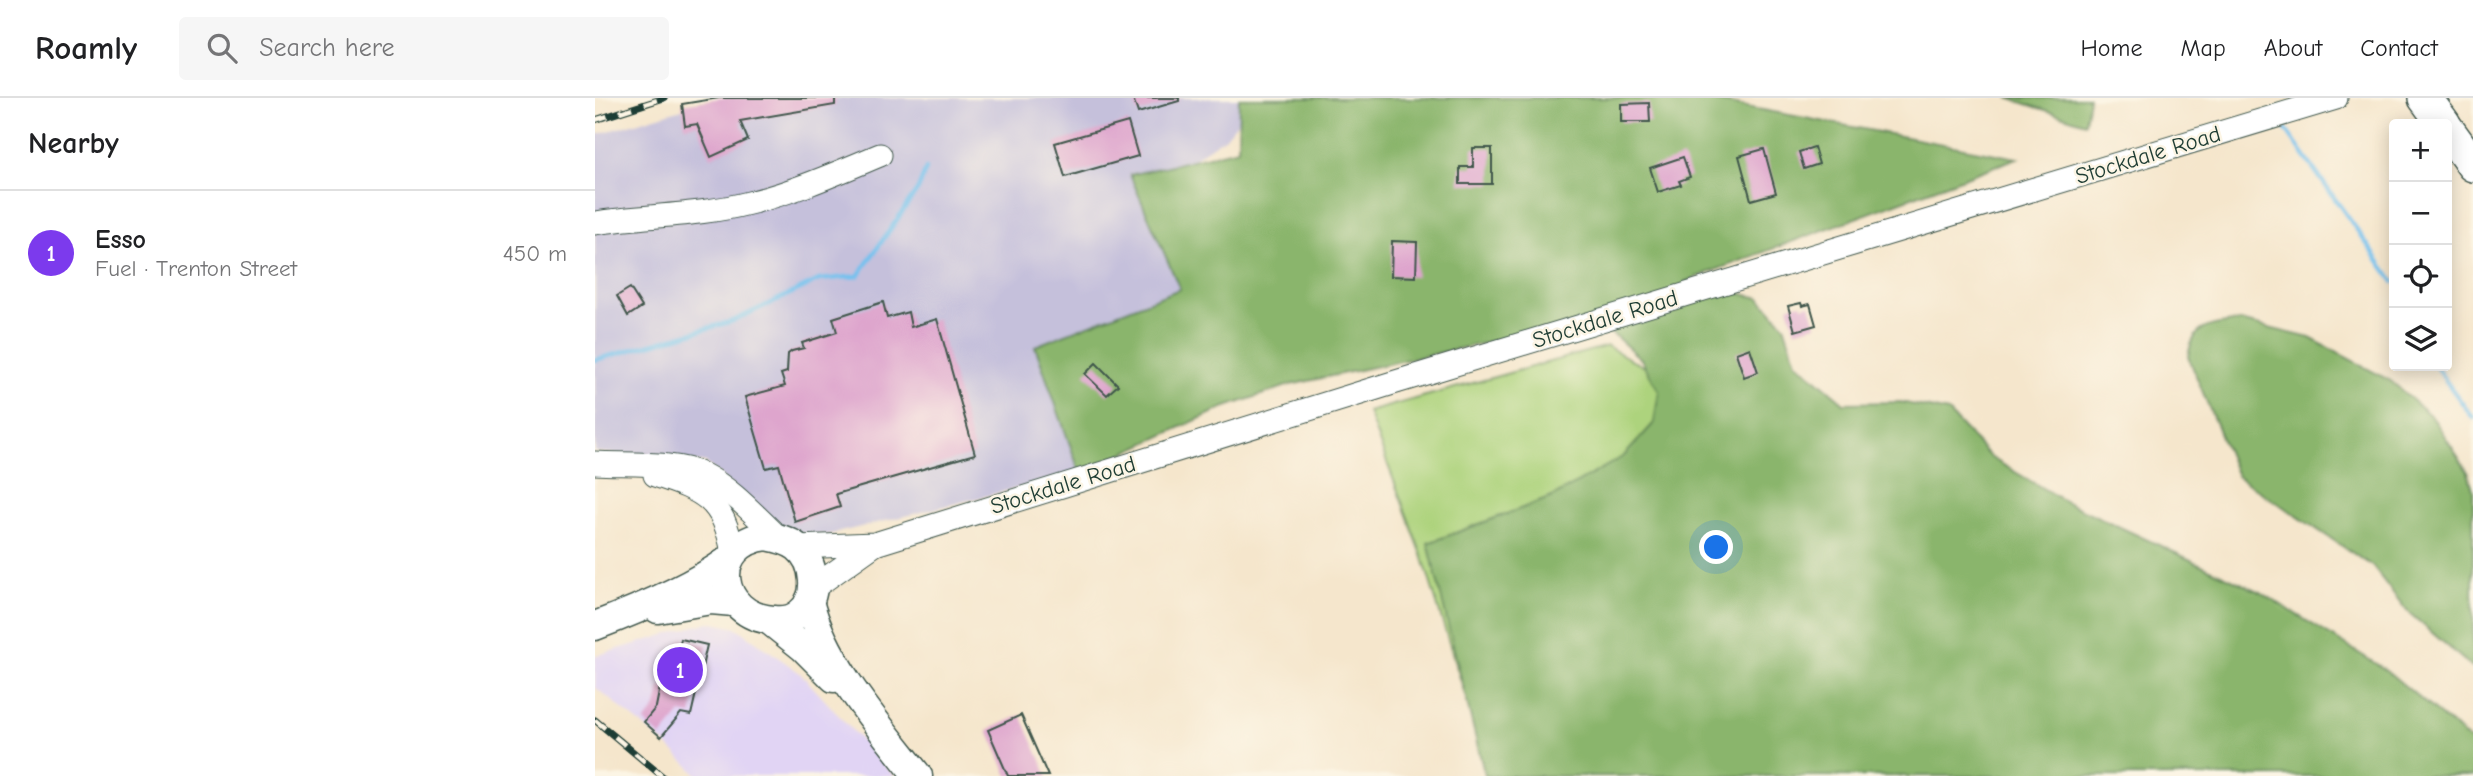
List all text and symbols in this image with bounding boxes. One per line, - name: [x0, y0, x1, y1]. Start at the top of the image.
- search box: [179, 17, 669, 80]
- text: Roamly: [35, 29, 137, 67]
- icon: search: [203, 29, 241, 67]
- text: Search here: [259, 33, 395, 63]
- text: Home: [2081, 34, 2142, 62]
- text: Map: [2180, 34, 2226, 62]
- text: About: [2264, 34, 2322, 62]
- text: Contact: [2360, 34, 2438, 62]
- map controls: [2389, 119, 2452, 371]
- button: +: [2389, 119, 2452, 182]
- street label: Stockdale Road: [2072, 120, 2224, 190]
- text: Nearby: [28, 126, 119, 161]
- button: −: [2389, 182, 2452, 245]
- text: Esso: [95, 225, 146, 255]
- text: 1: [46, 240, 56, 267]
- text: 450 m: [503, 240, 567, 267]
- button: locate: [2389, 245, 2452, 308]
- text: Fuel · Trenton Street: [95, 255, 297, 282]
- street label: Stockdale Road: [1529, 284, 1681, 354]
- button: layers: [2389, 308, 2452, 371]
- street label: Stockdale Road: [987, 450, 1139, 520]
- your location: [1699, 530, 1733, 564]
- pin: 1: [657, 644, 703, 696]

